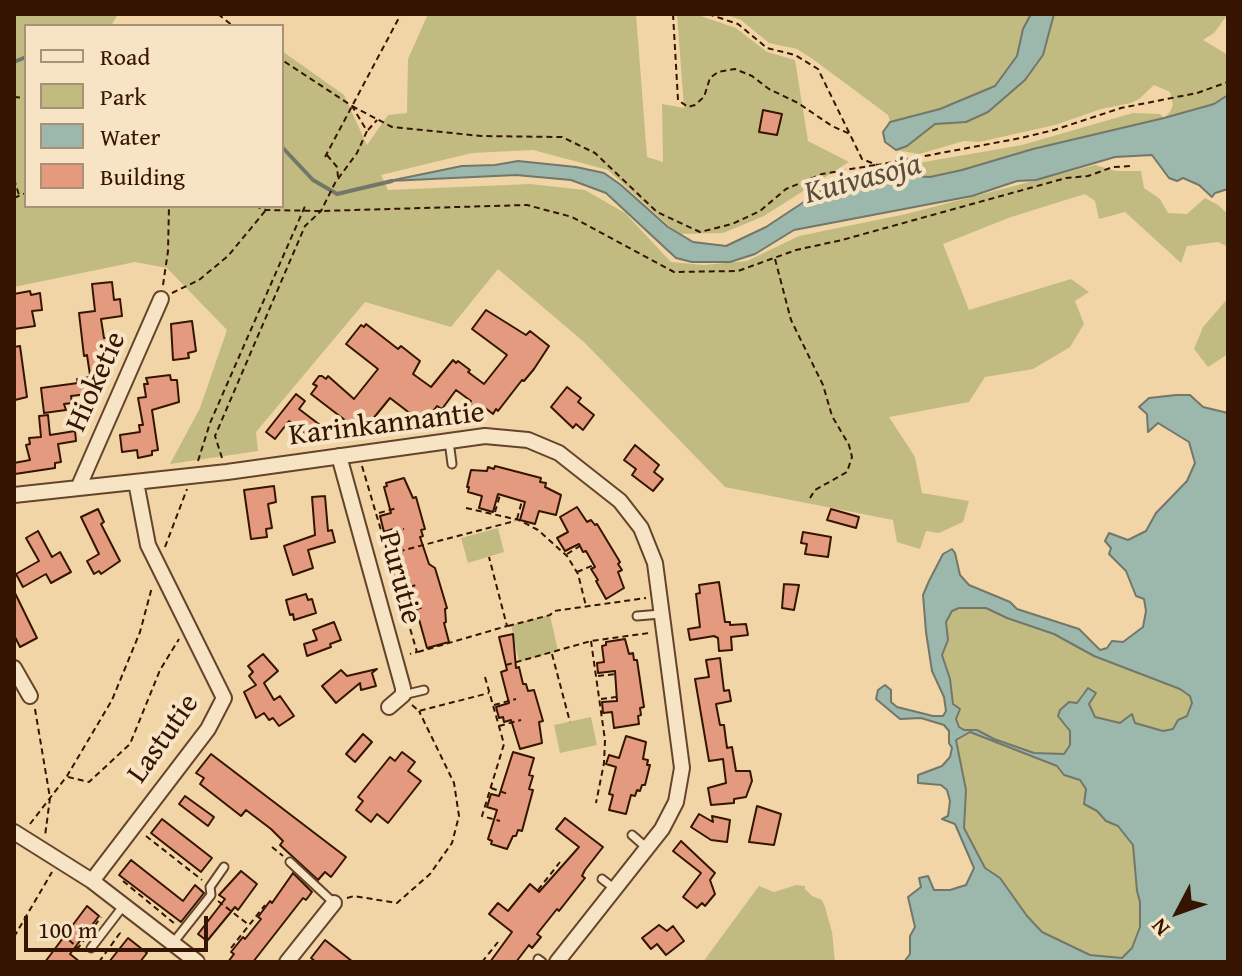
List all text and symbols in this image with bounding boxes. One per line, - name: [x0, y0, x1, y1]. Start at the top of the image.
- legend: [24, 24, 284, 208]
- text: Road: [100, 39, 150, 74]
- text: Park: [100, 79, 146, 114]
- text: Water: [100, 119, 160, 154]
- water label: Kuivasoja: [800, 146, 926, 214]
- text: Building: [100, 159, 185, 194]
- street label: Hioketie: [59, 327, 135, 437]
- street label: Karinkannantie: [287, 395, 487, 455]
- street label: Purutie: [369, 528, 429, 628]
- street label: Lastutie: [120, 687, 208, 791]
- north arrow: [1138, 872, 1218, 952]
- scale bar: [28, 900, 212, 950]
- text: 100 m: [38, 912, 98, 947]
- text: N: [1143, 912, 1177, 944]

